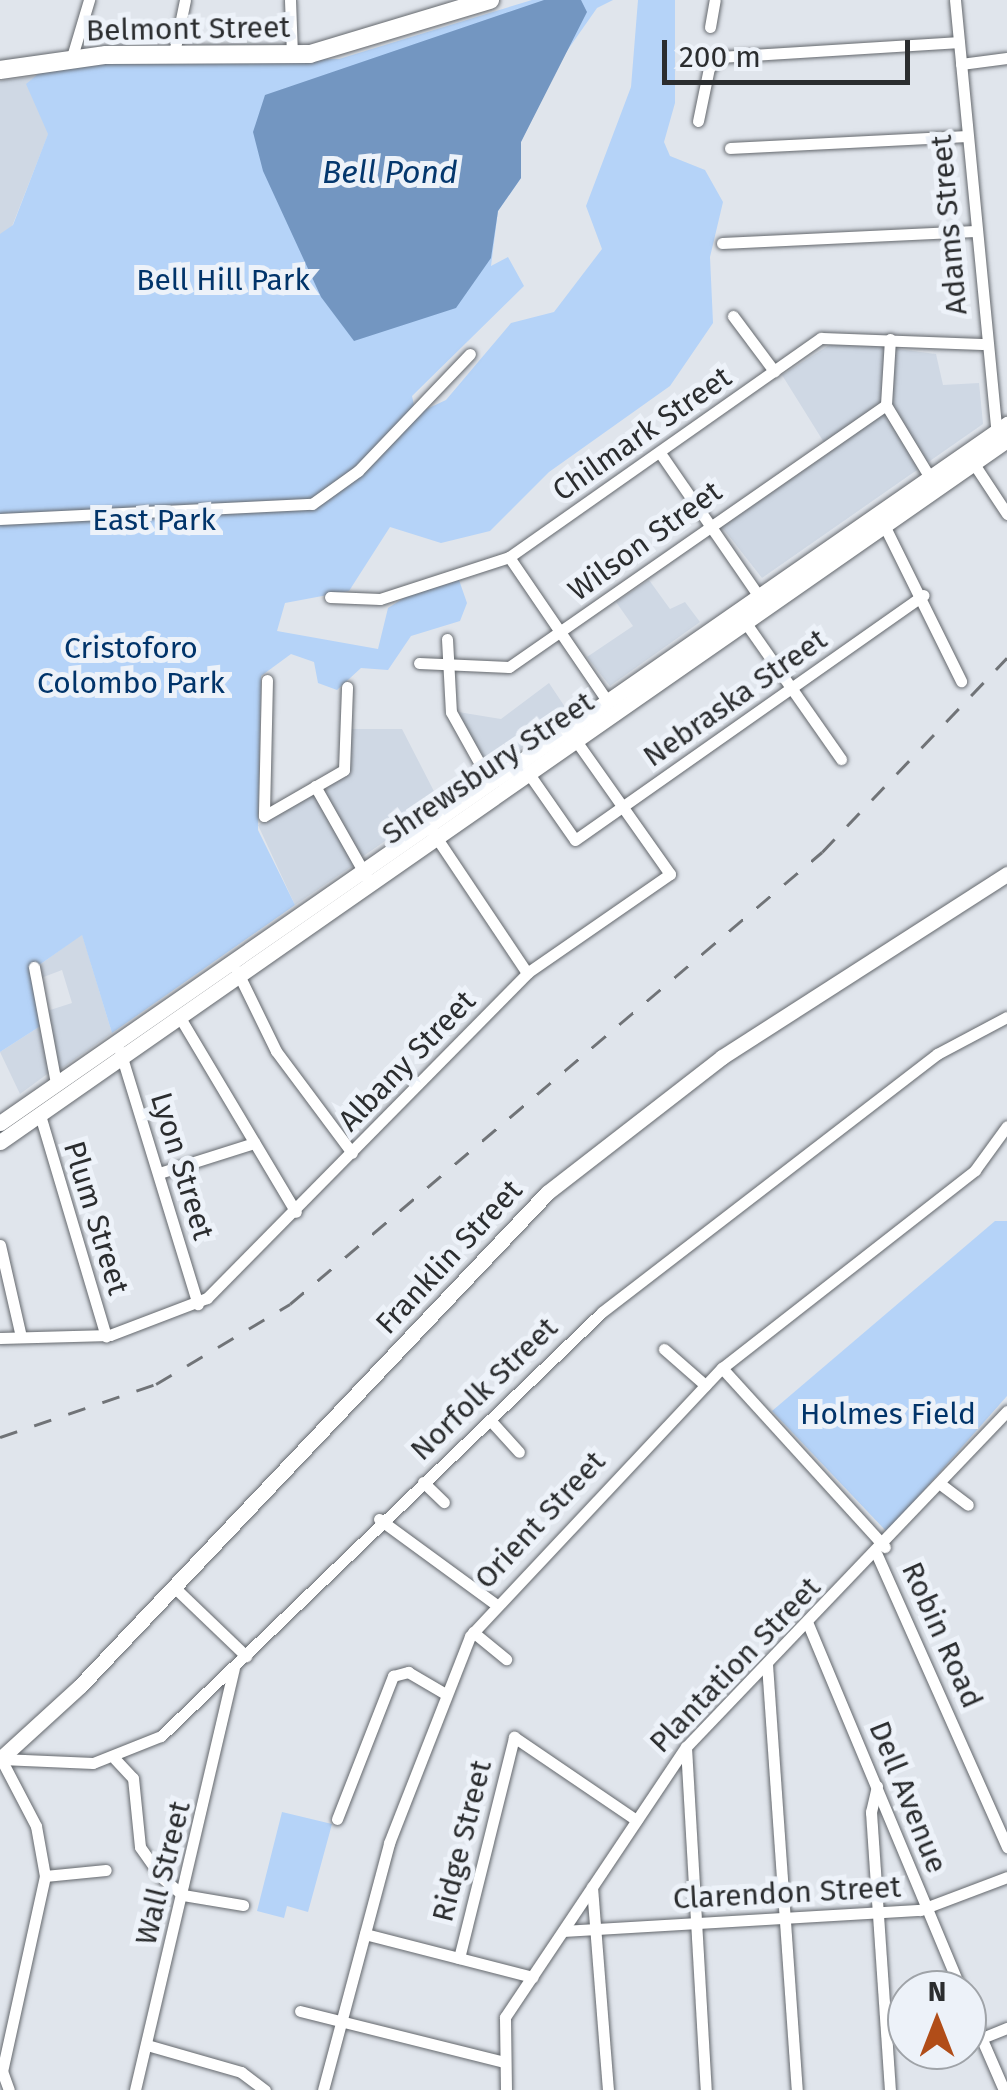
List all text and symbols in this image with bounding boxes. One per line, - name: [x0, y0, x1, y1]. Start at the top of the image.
- street label: Belmont Street: [86, 9, 290, 49]
- scale bar: [667, 20, 914, 82]
- text: 200 m: [679, 39, 761, 75]
- street label: Adams Street: [923, 134, 975, 316]
- water label: Bell Pond: [322, 153, 458, 191]
- park label: Bell Hill Park: [136, 262, 310, 298]
- street label: Chilmark Street: [546, 359, 738, 509]
- street label: Wilson Street: [561, 473, 729, 609]
- park label: East Park: [92, 502, 216, 538]
- street label: Nebraska Street: [636, 621, 834, 775]
- park label: Cristoforo Colombo Park: [37, 630, 225, 700]
- street label: Shrewsbury Street: [375, 684, 601, 852]
- street label: Albany Street: [331, 983, 483, 1139]
- street label: Lyon Street: [143, 1088, 221, 1244]
- street label: Plum Street: [56, 1137, 136, 1299]
- street label: Franklin Street: [368, 1172, 530, 1342]
- street label: Norfolk Street: [403, 1310, 565, 1468]
- park label: Holmes Field: [800, 1396, 976, 1432]
- street label: Orient Street: [467, 1444, 613, 1596]
- street label: Robin Road: [894, 1556, 990, 1714]
- street label: Plantation Street: [642, 1570, 828, 1760]
- street label: Dell Avenue: [861, 1716, 955, 1878]
- street label: Ridge Street: [425, 1756, 499, 1926]
- street label: Wall Street: [128, 1797, 198, 1949]
- street label: Clarendon Street: [672, 1869, 902, 1917]
- north arrow: [887, 1970, 987, 2070]
- text: N: [928, 1975, 946, 2008]

